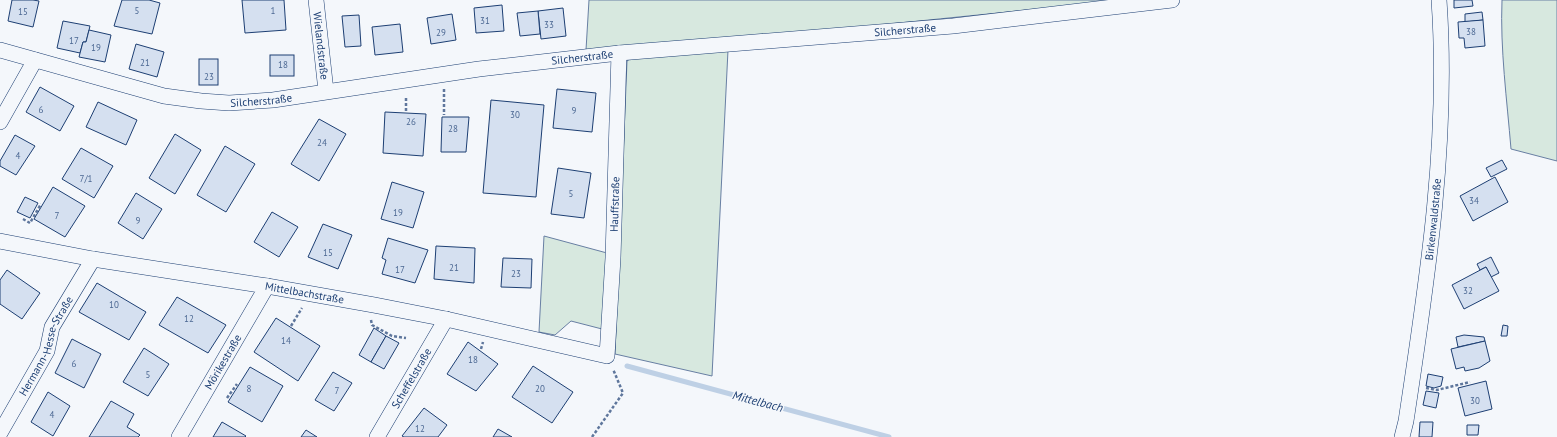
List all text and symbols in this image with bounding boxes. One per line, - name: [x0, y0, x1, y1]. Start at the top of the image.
- house number: 5: [135, 5, 140, 16]
- house number: 1: [271, 5, 276, 16]
- house number: 15: [18, 6, 28, 17]
- street label: Wielandstraße: [310, 11, 332, 81]
- house number: 31: [480, 15, 490, 26]
- house number: 33: [544, 19, 554, 30]
- street label: Silcherstraße: [874, 20, 937, 39]
- house number: 38: [1466, 26, 1476, 37]
- house number: 29: [436, 27, 446, 38]
- house number: 17: [69, 35, 79, 46]
- house number: 19: [91, 42, 101, 53]
- street label: Silcherstraße: [551, 47, 614, 68]
- house number: 21: [140, 57, 150, 68]
- house number: 18: [278, 59, 288, 70]
- house number: 23: [204, 71, 214, 82]
- street label: Silcherstraße: [230, 90, 293, 110]
- house number: 6: [39, 104, 44, 115]
- house number: 9: [572, 105, 577, 116]
- house number: 30: [510, 109, 520, 120]
- house number: 26: [406, 116, 416, 127]
- house number: 28: [448, 123, 458, 134]
- house number: 24: [317, 137, 327, 148]
- house number: 4: [16, 150, 21, 161]
- house number: 7/1: [80, 173, 93, 184]
- street label: Hauffstraße: [607, 176, 622, 232]
- street label: Birkenwaldstraße: [1422, 177, 1444, 261]
- house number: 5: [569, 188, 574, 199]
- house number: 34: [1469, 195, 1479, 206]
- house number: 19: [393, 207, 403, 218]
- house number: 7: [55, 210, 60, 221]
- house number: 9: [136, 215, 141, 226]
- house number: 15: [323, 247, 333, 258]
- house number: 21: [449, 262, 459, 273]
- house number: 17: [395, 264, 405, 275]
- house number: 23: [511, 268, 521, 279]
- street label: Mittelbachstraße: [264, 279, 346, 307]
- house number: 32: [1463, 285, 1473, 296]
- street label: Hermann-Hesse-Straße: [16, 293, 76, 398]
- house number: 10: [109, 299, 119, 310]
- house number: 12: [184, 313, 194, 324]
- street label: Mörikestraße: [201, 331, 245, 392]
- house number: 14: [281, 335, 291, 346]
- street label: Scheffelstraße: [388, 345, 435, 411]
- house number: 18: [468, 354, 478, 365]
- house number: 6: [72, 358, 77, 369]
- house number: 5: [146, 369, 151, 380]
- house number: 8: [247, 383, 252, 394]
- house number: 20: [535, 383, 545, 394]
- house number: 7: [335, 385, 340, 396]
- water label: Mittelbach: [731, 387, 785, 415]
- house number: 30: [1470, 395, 1480, 406]
- house number: 4: [50, 409, 55, 420]
- house number: 12: [415, 423, 425, 434]

